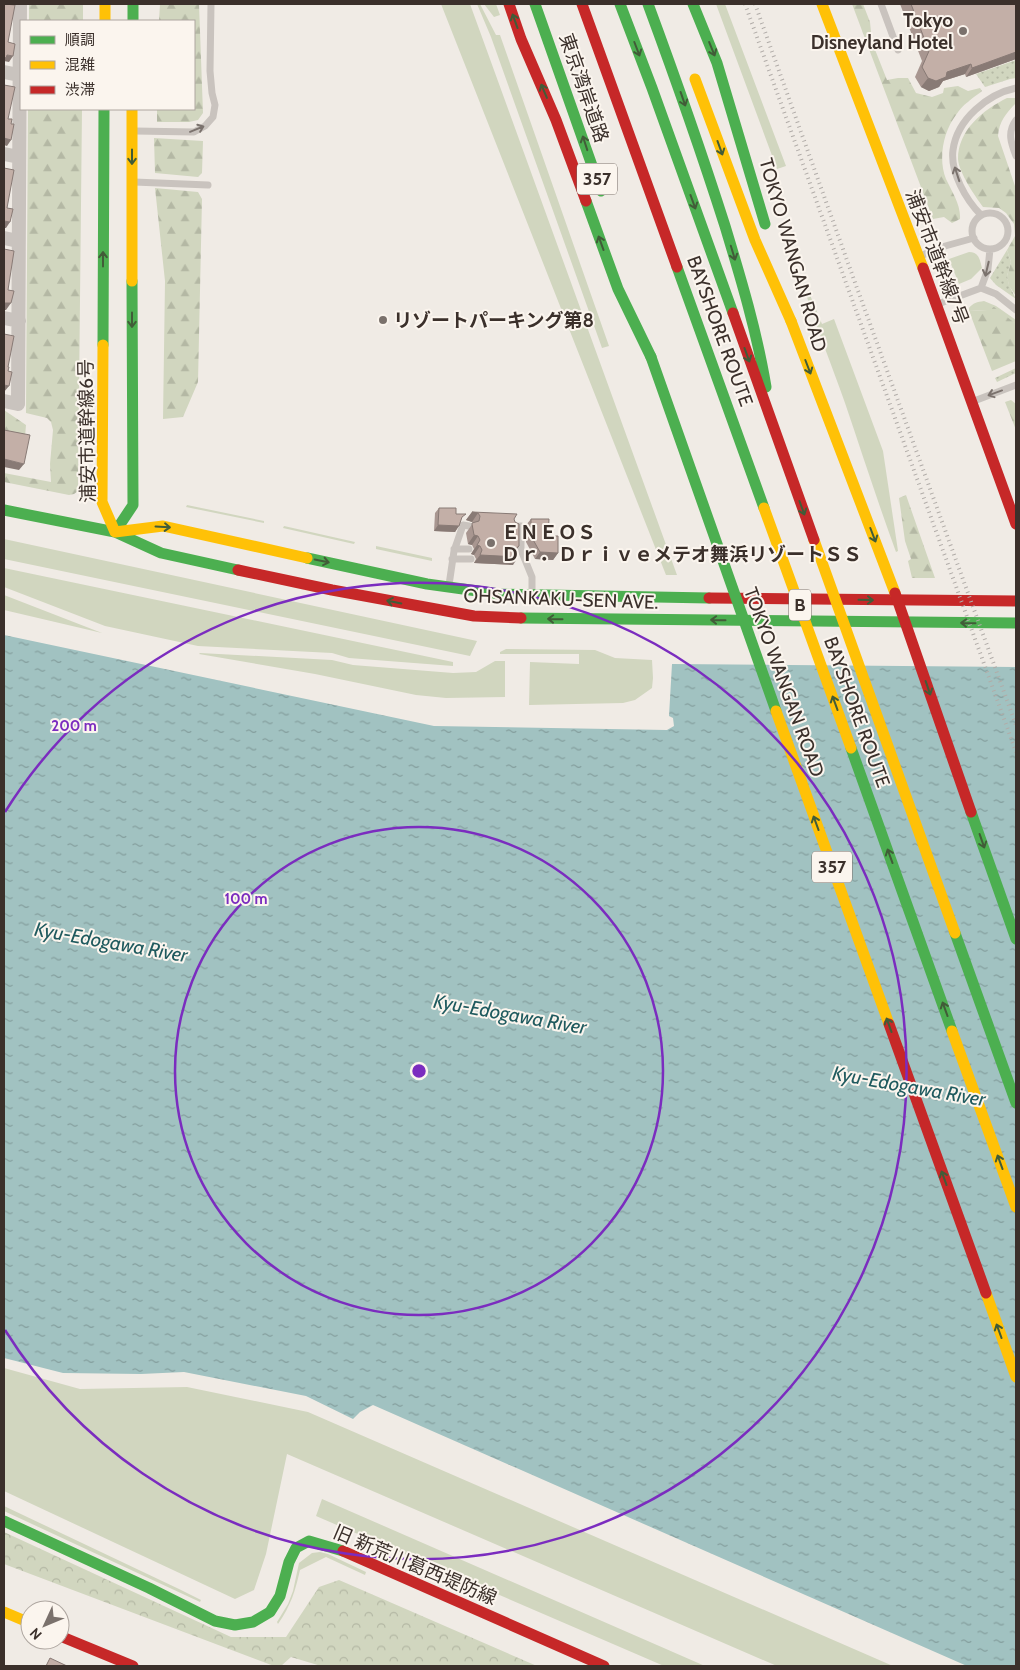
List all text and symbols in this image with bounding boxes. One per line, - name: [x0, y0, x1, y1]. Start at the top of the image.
- place label: Tokyo Disneyland Hotel: [811, 9, 953, 54]
- one-way arrow: [510, 14, 519, 30]
- legend: [20, 20, 195, 110]
- marker: Tokyo Disneyland Hotel: [957, 25, 969, 37]
- street label: 東京湾岸道路: [555, 30, 613, 146]
- text: 順調: [65, 31, 95, 49]
- one-way arrow: [633, 41, 642, 56]
- one-way arrow: [707, 41, 717, 56]
- text: 混雑: [65, 56, 95, 74]
- text: 渋滞: [65, 81, 95, 99]
- one-way arrow: [538, 84, 548, 99]
- one-way arrow: [679, 90, 688, 106]
- one-way arrow: [189, 124, 204, 133]
- one-way arrow: [579, 136, 589, 152]
- one-way arrow: [716, 139, 725, 155]
- one-way arrow: [127, 149, 137, 165]
- street label: TOKYO WANGAN ROAD: [754, 156, 832, 355]
- road number: 357: [577, 163, 617, 194]
- one-way arrow: [952, 167, 961, 182]
- street label: 浦安市道幹線7号: [901, 186, 973, 328]
- one-way arrow: [689, 194, 698, 209]
- one-way arrow: [596, 236, 605, 251]
- one-way arrow: [728, 245, 738, 261]
- one-way arrow: [98, 251, 108, 267]
- street label: BAYSHORE ROUTE: [682, 253, 758, 409]
- one-way arrow: [982, 260, 991, 276]
- place label: リゾートパーキング第8: [393, 309, 594, 332]
- one-way arrow: [127, 312, 137, 328]
- marker: リゾートパーキング第8: [377, 314, 389, 326]
- one-way arrow: [743, 347, 752, 362]
- street label: 浦安市道幹線6号: [74, 359, 100, 503]
- one-way arrow: [804, 359, 813, 374]
- one-way arrow: [987, 389, 1003, 399]
- one-way arrow: [798, 500, 807, 515]
- place label: ＥＮＥＯＳ Ｄｒ．Ｄｒｉｖｅメテオ舞浜リゾートＳＳ: [501, 521, 862, 566]
- one-way arrow: [155, 523, 171, 532]
- one-way arrow: [869, 527, 878, 542]
- marker: ＥＮＥＯＳ Ｄｒ．Ｄｒｉｖｅメテオ舞浜リゾートＳＳ: [485, 537, 497, 549]
- one-way arrow: [314, 557, 330, 566]
- street label: OHSANKAKU-SEN AVE.: [463, 584, 659, 614]
- street label: TOKYO WANGAN ROAD: [739, 584, 829, 780]
- road number: B: [789, 590, 811, 620]
- one-way arrow: [858, 595, 874, 605]
- one-way arrow: [386, 596, 402, 606]
- one-way arrow: [547, 614, 564, 624]
- one-way arrow: [710, 616, 726, 625]
- one-way arrow: [960, 618, 976, 628]
- street label: BAYSHORE ROUTE: [819, 634, 895, 790]
- one-way arrow: [924, 679, 933, 695]
- one-way arrow: [830, 696, 839, 711]
- text: 200 m: [51, 717, 97, 735]
- one-way arrow: [811, 816, 820, 831]
- one-way arrow: [978, 833, 987, 848]
- one-way arrow: [885, 848, 894, 864]
- road number: 357: [812, 852, 852, 882]
- text: 100 m: [224, 890, 268, 908]
- water label: Kyu-Edogawa River: [33, 917, 190, 967]
- water label: Kyu-Edogawa River: [432, 989, 589, 1039]
- one-way arrow: [940, 1001, 949, 1017]
- one-way arrow: [884, 1018, 893, 1033]
- water label: Kyu-Edogawa River: [831, 1061, 988, 1111]
- centre of rings: [410, 1062, 428, 1080]
- one-way arrow: [995, 1154, 1004, 1170]
- one-way arrow: [939, 1171, 948, 1186]
- one-way arrow: [994, 1324, 1003, 1339]
- street label: 旧 新荒川葛西堤防線: [330, 1520, 500, 1610]
- north arrow: [20, 1600, 70, 1650]
- text: N: [26, 1624, 46, 1644]

